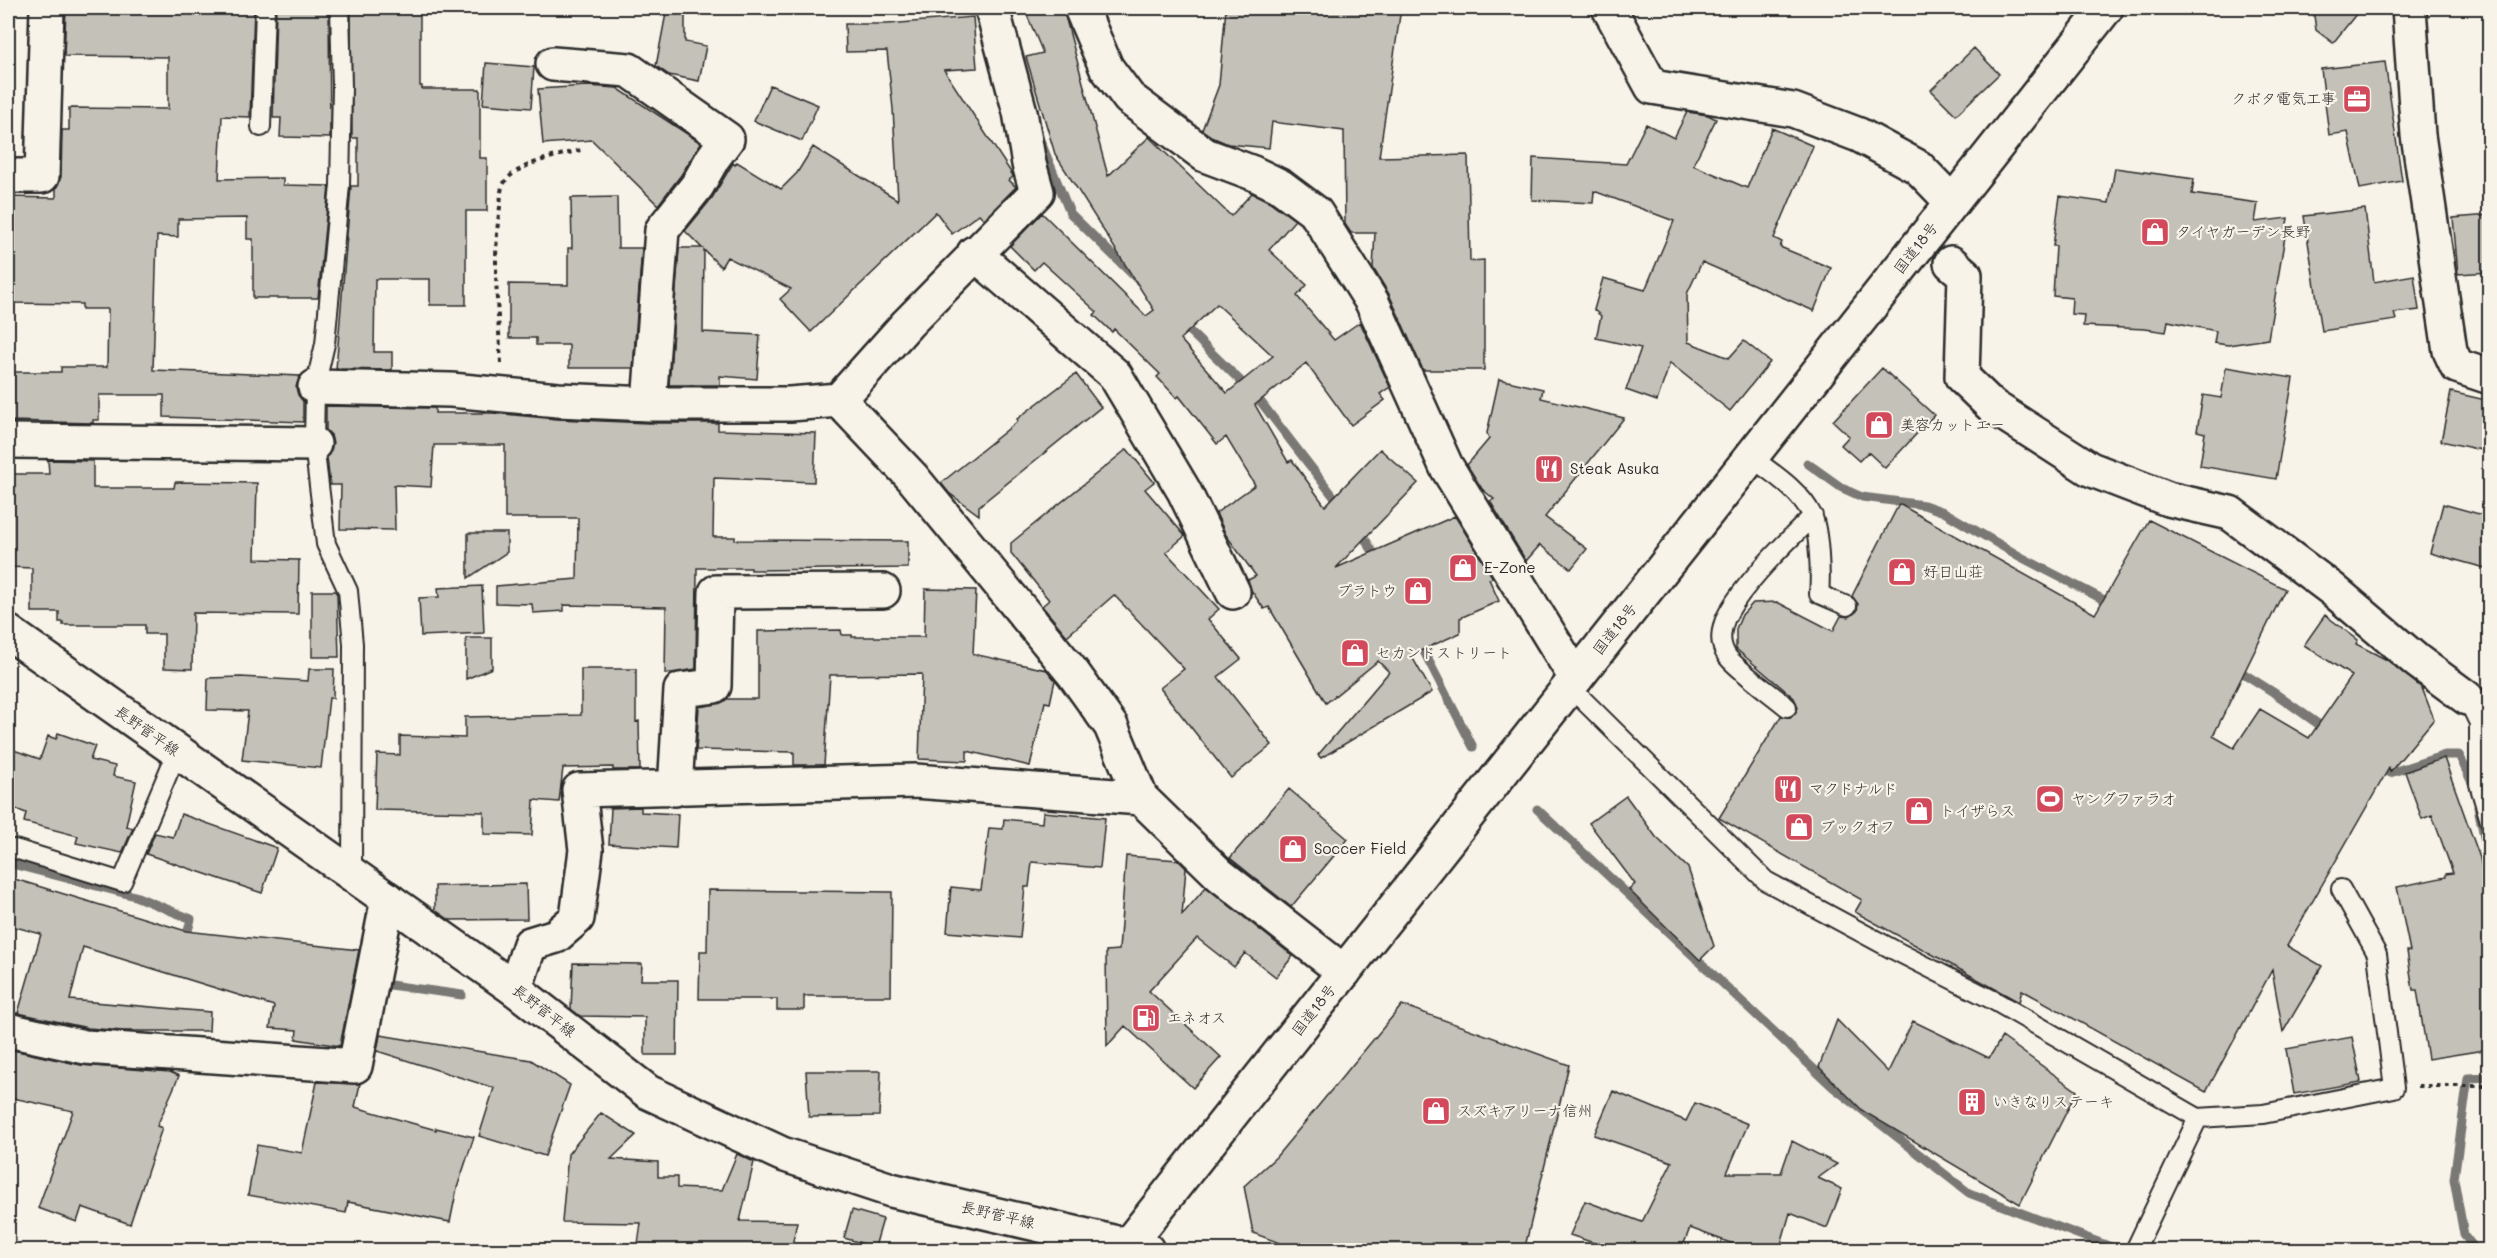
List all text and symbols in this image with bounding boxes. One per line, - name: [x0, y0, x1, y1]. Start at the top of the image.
- office icon: クボタ電気工事: [2341, 83, 2373, 115]
- place label: クボタ電気工事: [2231, 88, 2336, 108]
- shop icon: タイヤガーデン長野: [2139, 216, 2171, 248]
- street label: 国道18号: [1889, 217, 1942, 277]
- place label: タイヤガーデン長野: [2176, 221, 2310, 241]
- shop icon: 美容カットエー: [1863, 409, 1895, 441]
- place label: 美容カットエー: [1900, 414, 2005, 434]
- restaurant icon: Steak Asuka: [1533, 453, 1565, 485]
- place label: Steak Asuka: [1570, 458, 1660, 478]
- shop icon: E-Zone: [1447, 552, 1479, 584]
- shop icon: 好日山荘: [1886, 556, 1918, 588]
- place label: E-Zone: [1484, 557, 1536, 577]
- place label: 好日山荘: [1923, 561, 1983, 581]
- shop icon: プラトウ: [1402, 575, 1434, 607]
- place label: プラトウ: [1337, 580, 1397, 600]
- street label: 国道18号: [1588, 598, 1641, 658]
- shop icon: セカンドストリート: [1339, 637, 1371, 669]
- place label: セカンドストリート: [1376, 642, 1512, 662]
- street label: 長野菅平線: [111, 700, 184, 760]
- restaurant icon: マクドナルド: [1772, 773, 1804, 805]
- place label: マクドナルド: [1809, 778, 1898, 798]
- sports icon: ヤングファラオ: [2034, 783, 2066, 815]
- place label: ヤングファラオ: [2071, 788, 2176, 808]
- shop icon: トイザらス: [1903, 795, 1935, 827]
- place label: トイザらス: [1940, 800, 2015, 820]
- shop icon: ブックオフ: [1783, 811, 1815, 843]
- place label: ブックオフ: [1820, 816, 1895, 836]
- shop icon: Soccer Field: [1277, 833, 1309, 865]
- place label: Soccer Field: [1314, 838, 1406, 858]
- street label: 長野菅平線: [509, 979, 580, 1041]
- street label: 国道18号: [1287, 979, 1340, 1039]
- fuel station icon: エネオス: [1130, 1002, 1162, 1034]
- place label: エネオス: [1167, 1007, 1226, 1027]
- building icon: いきなりステーキ: [1956, 1086, 1988, 1118]
- place label: いきなりステーキ: [1993, 1091, 2114, 1111]
- shop icon: スズキアリーナ信州: [1420, 1095, 1452, 1127]
- place label: スズキアリーナ信州: [1457, 1100, 1593, 1120]
- street label: 長野菅平線: [959, 1196, 1037, 1232]

